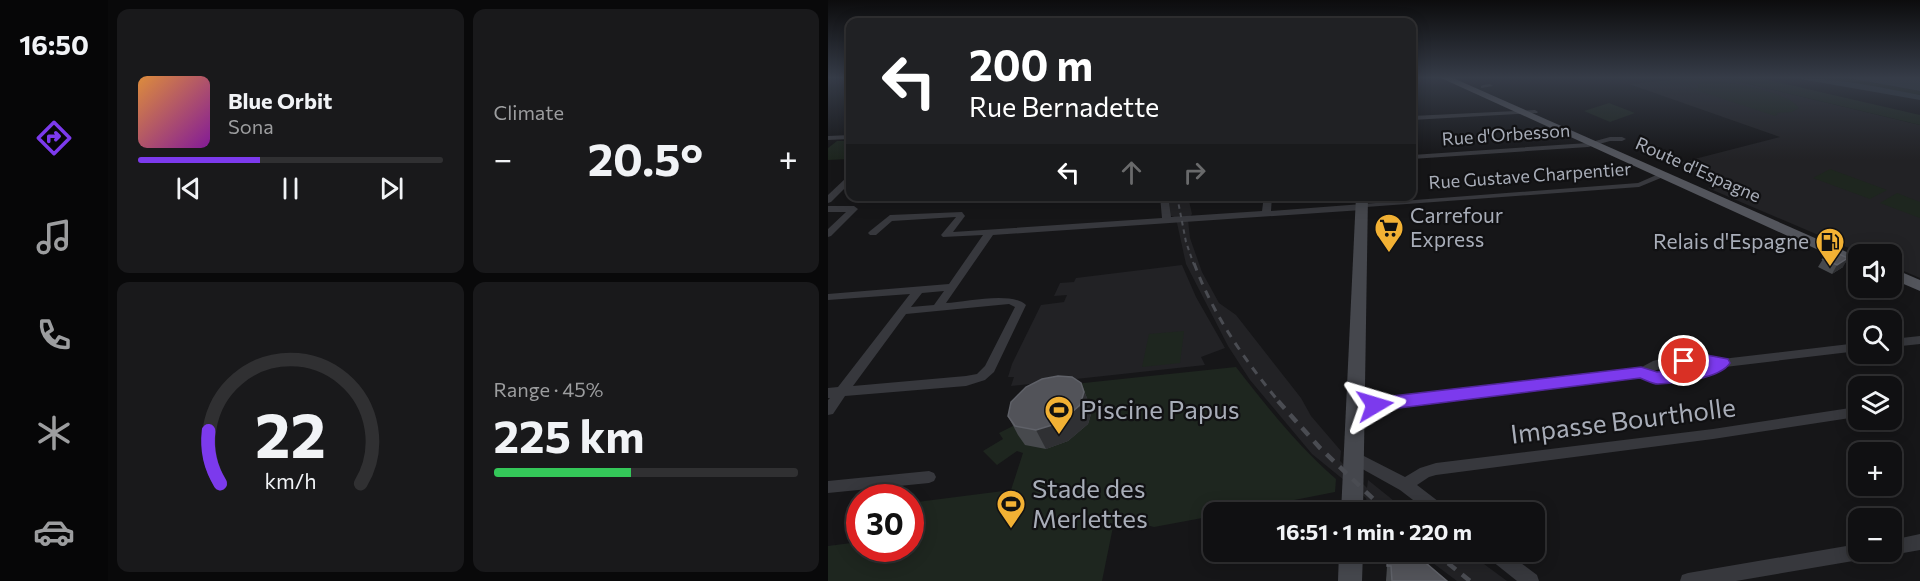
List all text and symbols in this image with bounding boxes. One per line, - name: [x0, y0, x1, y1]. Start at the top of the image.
- text: 16:50: [19, 28, 89, 61]
- text: 200 m: [969, 38, 1093, 90]
- icon: left: [870, 42, 948, 120]
- text: Blue Orbit: [228, 87, 332, 114]
- text: Rue Bernadette: [969, 90, 1159, 123]
- text: Climate: [494, 100, 564, 124]
- text: Sona: [228, 114, 274, 138]
- icon: directions: [33, 117, 75, 159]
- street label: Rue d'Orbesson: [1441, 119, 1571, 149]
- text: 20.5°: [588, 130, 703, 185]
- street label: Route d'Espagne: [1632, 132, 1765, 207]
- text: −: [494, 137, 512, 178]
- text: +: [779, 137, 798, 178]
- icon: left: [1052, 156, 1085, 189]
- icon: ahead: [1115, 156, 1148, 189]
- icon: right: [1178, 156, 1211, 189]
- street label: Rue Gustave Charpentier: [1428, 157, 1632, 193]
- icon: previous: [172, 172, 205, 205]
- icon: pause: [274, 172, 307, 205]
- icon: next: [375, 172, 408, 205]
- place label: Carrefour Express: [1410, 202, 1503, 251]
- supermarket icon: Carrefour Express: [1373, 212, 1405, 254]
- icon: music: [33, 216, 75, 258]
- fuel station icon: Relais d'Espagne: [1814, 226, 1846, 268]
- place label: Relais d'Espagne: [1653, 228, 1809, 253]
- map controls: [1848, 244, 1902, 562]
- button: sound: [1848, 244, 1902, 298]
- button: search: [1848, 310, 1902, 364]
- icon: phone: [33, 314, 75, 356]
- pin: [1658, 335, 1709, 386]
- icon: arrive: [1667, 344, 1700, 377]
- position arrow: [1343, 373, 1407, 437]
- button: layers: [1848, 376, 1902, 430]
- text: Range · 45%: [494, 377, 603, 401]
- street label: Impasse Bourtholle: [1509, 390, 1737, 449]
- place label: Piscine Papus: [1080, 393, 1240, 424]
- sports icon: Piscine Papus: [1043, 394, 1075, 436]
- text: 22: [255, 395, 326, 471]
- text: 225 km: [494, 407, 645, 462]
- icon: climate: [33, 412, 75, 454]
- button: +: [1848, 442, 1902, 496]
- text: km/h: [264, 467, 316, 493]
- place label: Stade des Merlettes: [1032, 472, 1148, 533]
- speed limit sign: 30: [846, 484, 924, 562]
- sports icon: Stade des Merlettes: [995, 488, 1027, 530]
- button: −: [1848, 508, 1902, 562]
- icon: car: [33, 511, 75, 553]
- text: 16:51 · 1 min · 220 m: [1276, 518, 1472, 545]

